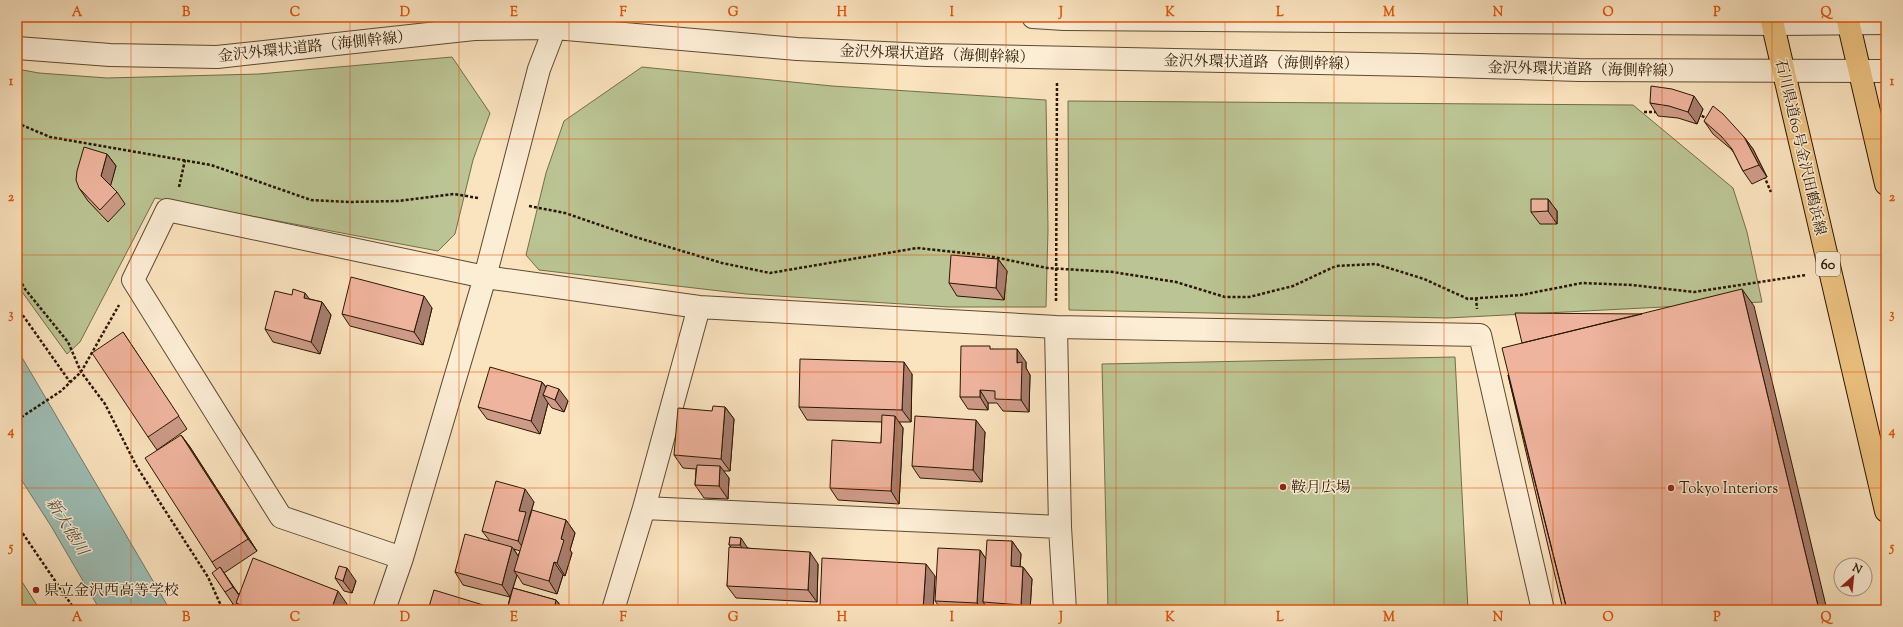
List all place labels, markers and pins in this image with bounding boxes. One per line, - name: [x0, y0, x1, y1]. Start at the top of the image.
- place label: 鞍月広場: [1291, 478, 1351, 499]
- place label: Tokyo Interiors: [1679, 479, 1778, 500]
- marker: 鞍月広場: [1278, 482, 1288, 492]
- marker: Tokyo Interiors: [1666, 483, 1676, 493]
- place label: 県立金沢西高等学校: [44, 581, 179, 602]
- marker: 県立金沢西高等学校: [31, 585, 41, 595]

